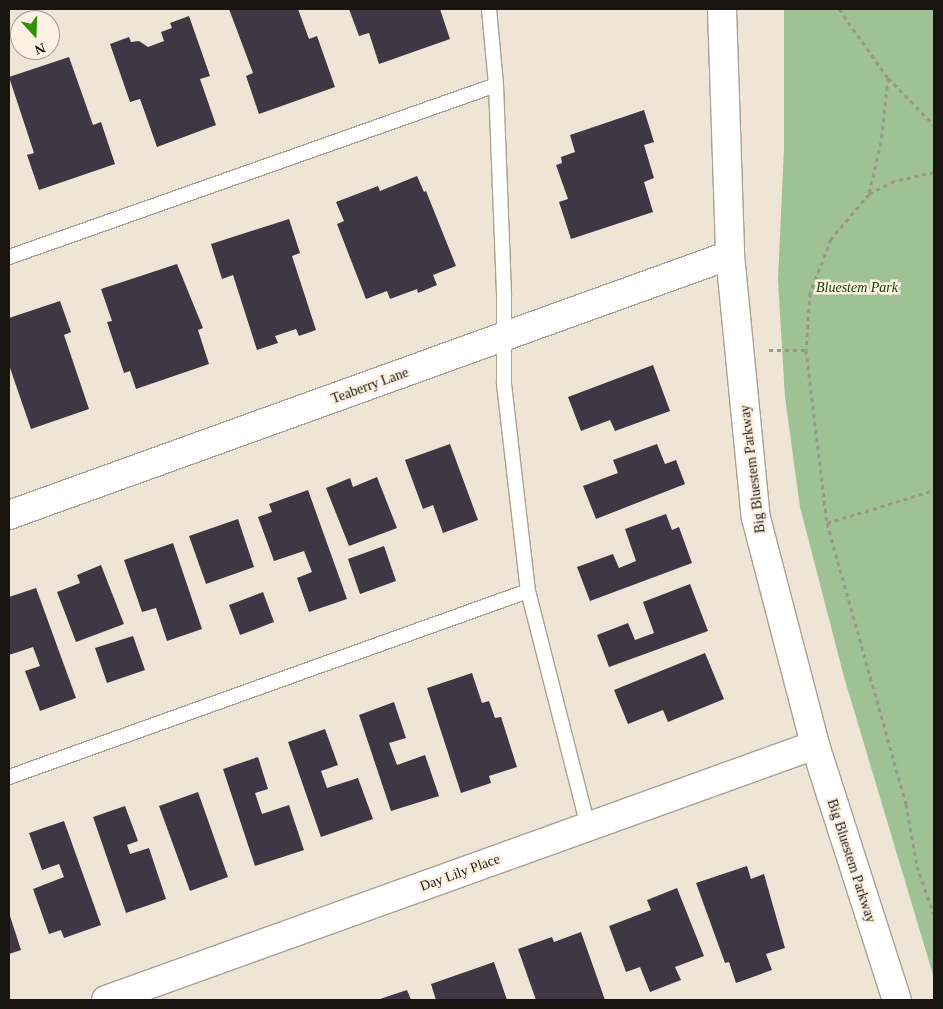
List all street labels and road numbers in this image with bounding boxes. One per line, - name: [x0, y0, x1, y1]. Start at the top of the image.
- street label: Teaberry Lane: [329, 364, 411, 408]
- street label: Big Bluestem Parkway: [737, 404, 769, 534]
- street label: Big Bluestem Parkway: [823, 797, 879, 925]
- street label: Day Lily Place: [418, 851, 502, 895]

